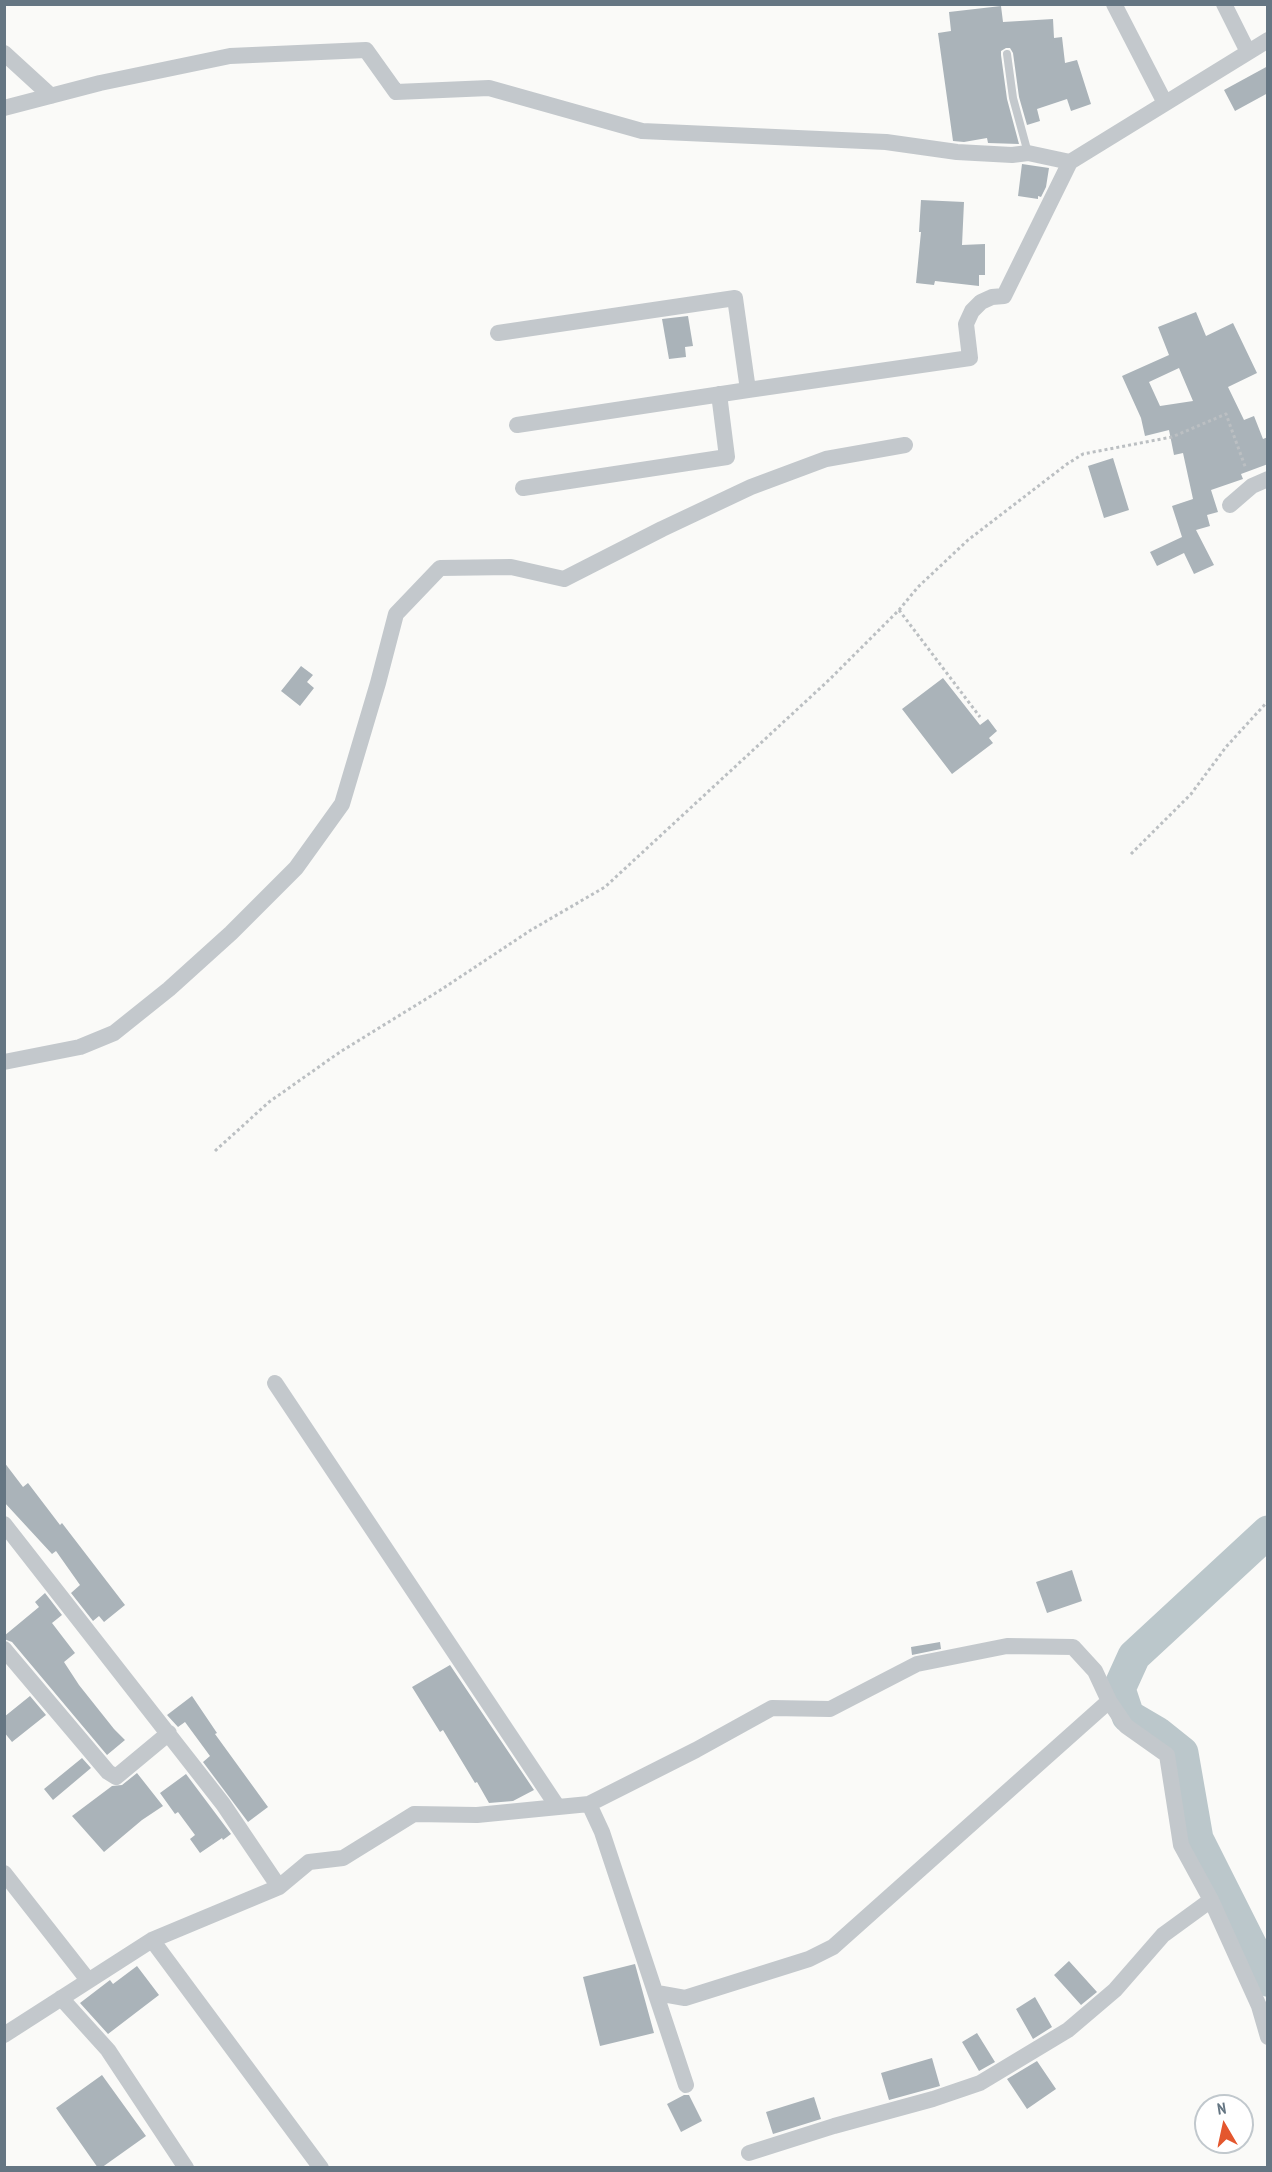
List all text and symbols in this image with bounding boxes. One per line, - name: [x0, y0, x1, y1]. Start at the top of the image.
- north arrow: [1194, 2094, 1254, 2154]
- text: N: [1216, 2098, 1227, 2119]

